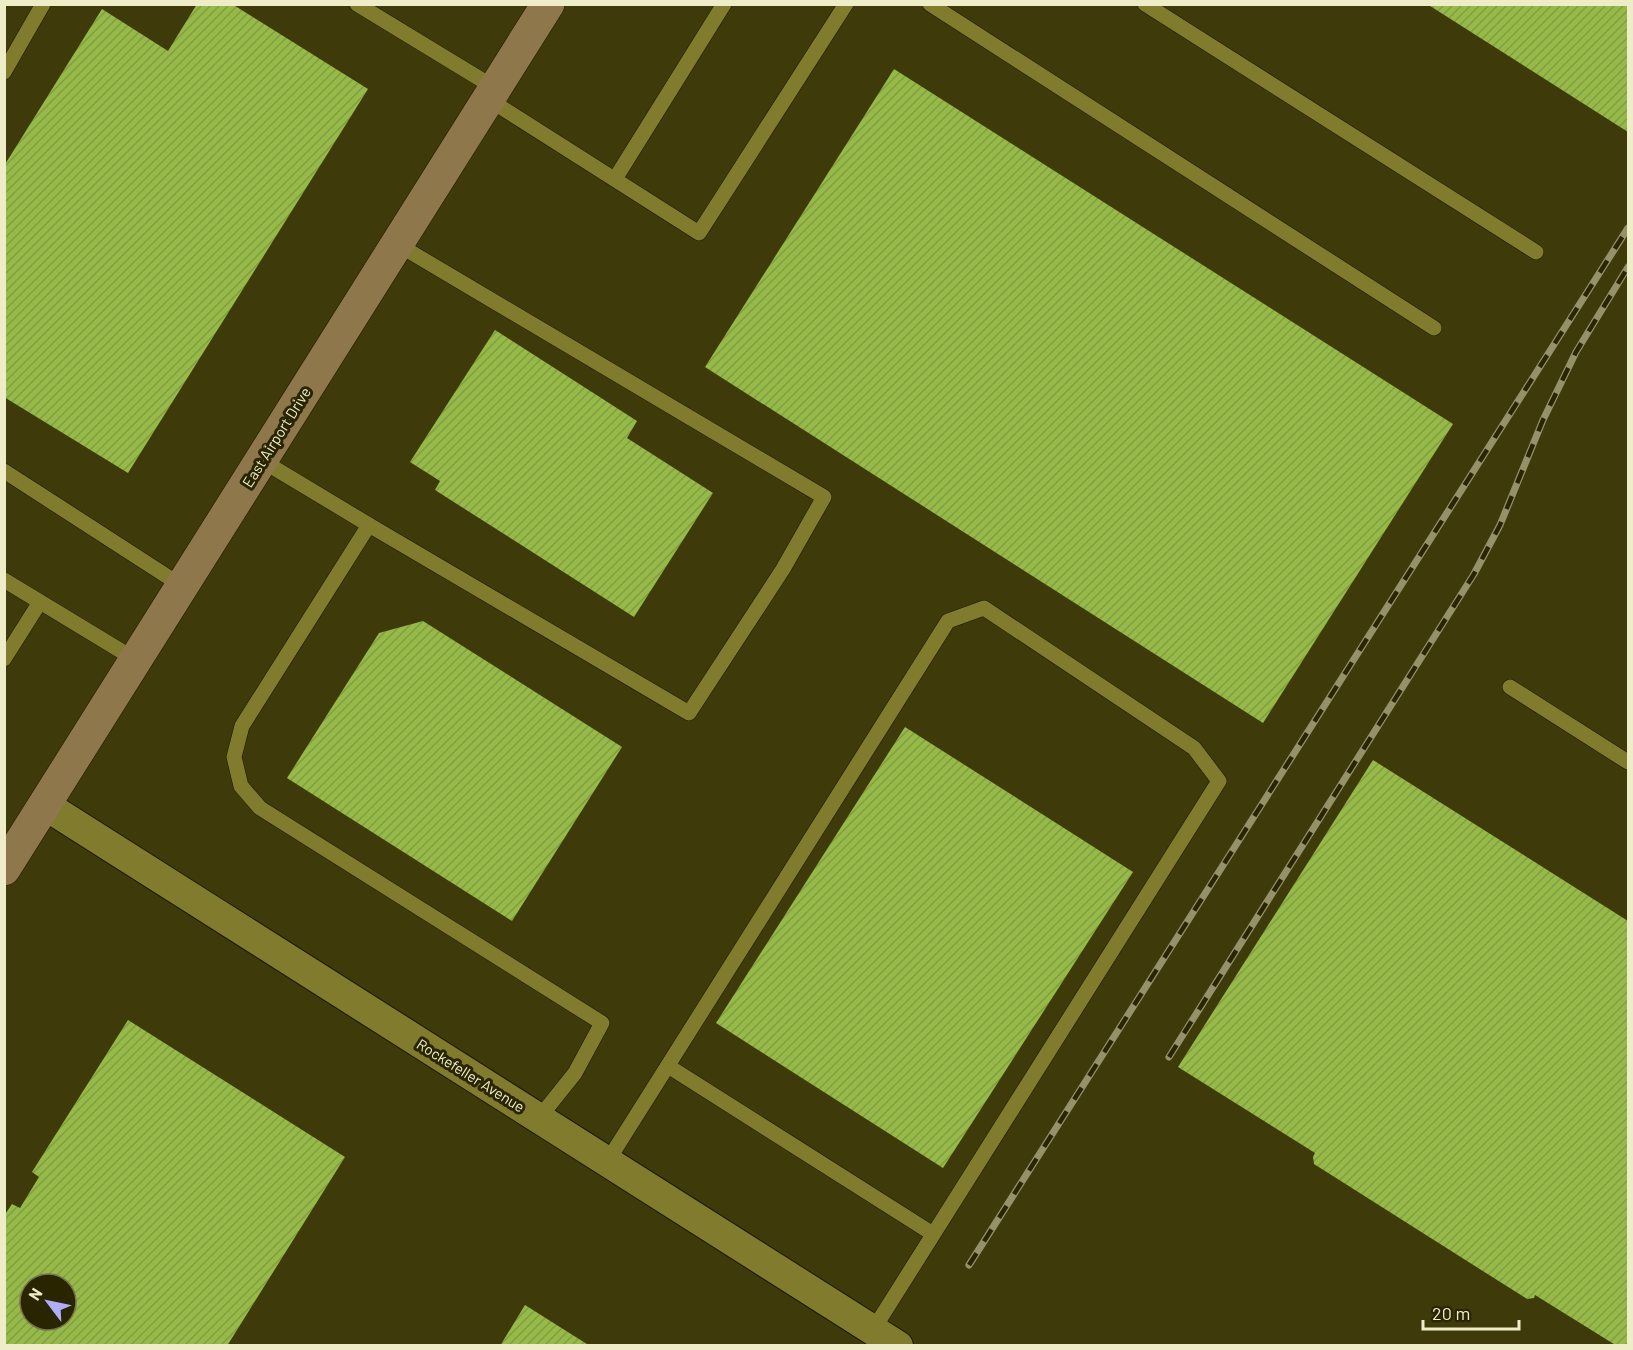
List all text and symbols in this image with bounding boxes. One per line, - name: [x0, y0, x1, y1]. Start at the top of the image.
- street label: East Airport Drive: [238, 384, 314, 490]
- street label: Rockefeller Avenue: [414, 1035, 528, 1115]
- north arrow: [18, 1272, 78, 1332]
- text: N: [24, 1284, 46, 1303]
- scale bar: [1423, 1293, 1519, 1331]
- text: 20 m: [1432, 1302, 1470, 1324]

